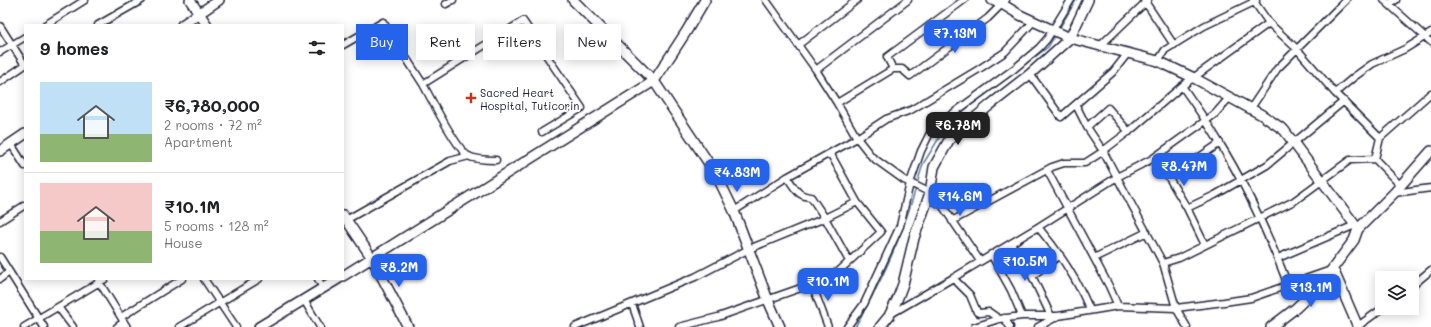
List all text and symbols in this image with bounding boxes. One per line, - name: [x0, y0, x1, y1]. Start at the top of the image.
- pin: ₹7.13M: [922, 20, 988, 54]
- chip: Buy: [356, 24, 408, 60]
- chip: Rent: [416, 24, 475, 60]
- chip: Filters: [483, 24, 556, 60]
- chip: New: [564, 24, 621, 60]
- text: ₹7.13M: [933, 24, 977, 41]
- text: 9 homes: [40, 37, 109, 59]
- icon: filters: [306, 37, 328, 59]
- place label: Sacred Heart Hospital, Tuticorin: [480, 85, 579, 113]
- marker: Sacred Heart Hospital, Tuticorin: [465, 92, 477, 104]
- text: ₹6,780,000: [164, 94, 260, 116]
- icon: home: [72, 98, 120, 146]
- pin: ₹6.78M: [925, 112, 991, 146]
- text: 2 rooms · 72 m²: [164, 116, 262, 133]
- text: ₹6.78M: [935, 116, 981, 133]
- text: Apartment: [164, 133, 233, 150]
- pin: ₹8.47M: [1151, 153, 1217, 187]
- text: ₹8.47M: [1161, 157, 1207, 174]
- pin: ₹4.83M: [704, 159, 770, 193]
- text: ₹4.83M: [713, 163, 761, 180]
- pin: ₹14.6M: [927, 183, 993, 217]
- text: ₹14.6M: [938, 187, 983, 204]
- text: ₹10.1M: [164, 195, 220, 217]
- icon: home: [72, 199, 120, 247]
- text: 5 rooms · 128 m²: [164, 217, 269, 234]
- text: House: [164, 234, 202, 251]
- pin: ₹10.5M: [992, 248, 1058, 282]
- text: ₹10.5M: [1003, 252, 1047, 269]
- pin: ₹8.2M: [371, 254, 427, 288]
- text: ₹8.2M: [380, 258, 418, 275]
- pin: ₹10.1M: [795, 268, 861, 302]
- map controls: [1375, 271, 1419, 315]
- button: layers: [1375, 271, 1419, 315]
- text: ₹10.1M: [806, 272, 850, 289]
- pin: ₹13.1M: [1278, 274, 1344, 308]
- text: ₹13.1M: [1290, 278, 1332, 295]

